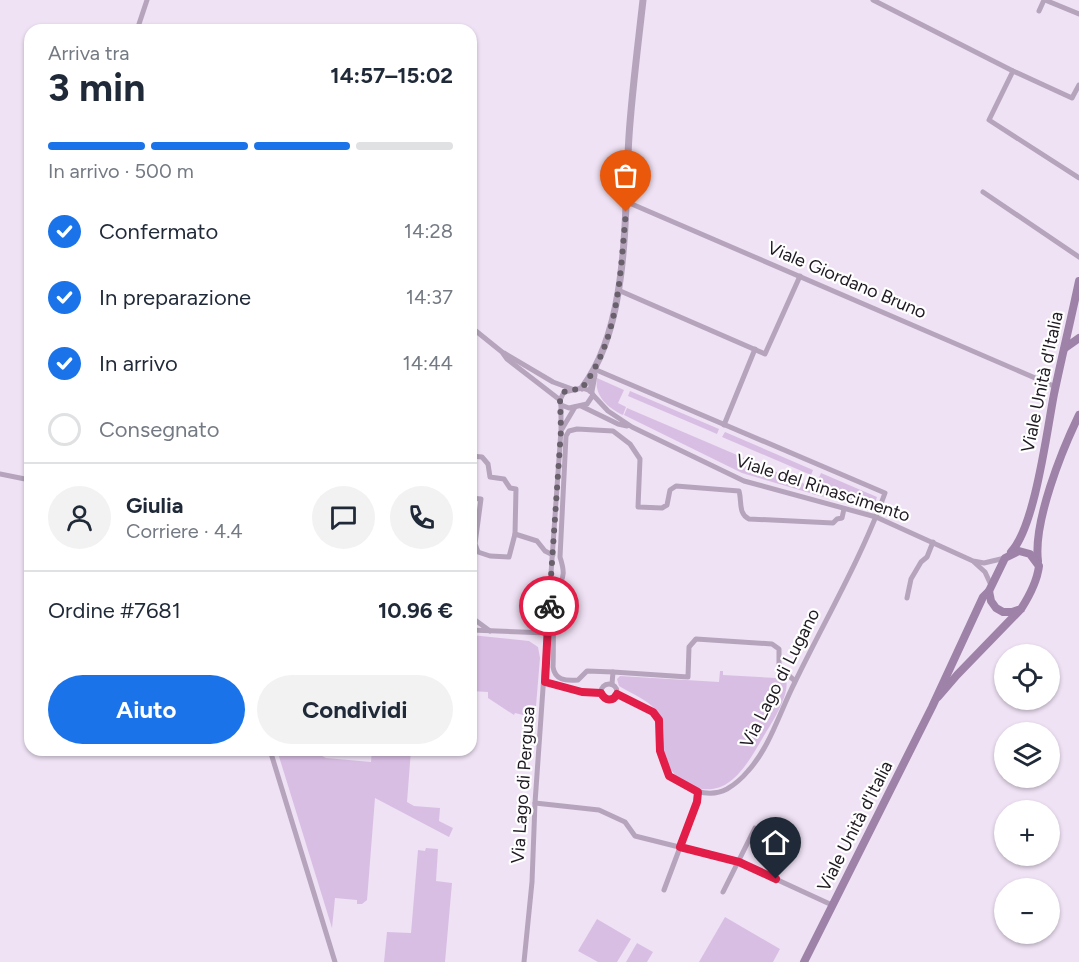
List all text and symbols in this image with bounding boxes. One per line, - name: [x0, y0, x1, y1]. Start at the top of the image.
- text: Arriva tra: [48, 41, 130, 65]
- text: 14:57–15:02: [330, 62, 453, 89]
- text: 3 min: [48, 64, 145, 111]
- pin: [600, 150, 651, 212]
- text: In arrivo · 500 m: [48, 159, 194, 183]
- icon: bag: [609, 159, 642, 192]
- icon: check: [48, 215, 81, 248]
- text: Confermato: [99, 218, 218, 245]
- text: 14:28: [404, 219, 453, 243]
- street label: Viale Giordano Bruno: [764, 237, 930, 323]
- icon: check: [48, 281, 81, 314]
- text: In preparazione: [99, 284, 251, 311]
- text: 14:37: [406, 285, 453, 309]
- street label: Viale Unità d'Italia: [1016, 309, 1068, 455]
- icon: check: [48, 347, 81, 380]
- text: In arrivo: [99, 350, 178, 377]
- text: 14:44: [402, 351, 453, 375]
- text: Consegnato: [99, 416, 220, 443]
- street label: Viale del Rinascimento: [733, 449, 913, 527]
- button: person: [48, 486, 111, 549]
- button: chat: [312, 486, 375, 549]
- button: phone: [390, 486, 453, 549]
- text: Giulia: [126, 492, 184, 519]
- text: Corriere · 4.4: [126, 519, 243, 543]
- courier: [519, 576, 579, 636]
- icon: bike: [533, 590, 566, 623]
- text: Ordine #7681: [48, 597, 181, 624]
- text: 10.96 €: [378, 597, 453, 624]
- street label: Via Lago di Lugano: [735, 605, 825, 751]
- map controls: [994, 644, 1060, 944]
- button: locate: [994, 644, 1060, 710]
- button: Aiuto: [48, 675, 245, 744]
- button: Condividi: [257, 675, 453, 744]
- street label: Via Lago di Pergusa: [507, 706, 539, 864]
- button: layers: [994, 722, 1060, 788]
- street label: Viale Unità d'Italia: [813, 757, 897, 895]
- button: +: [994, 800, 1060, 866]
- pin: [750, 817, 801, 879]
- icon: home: [759, 826, 792, 859]
- button: −: [994, 878, 1060, 944]

